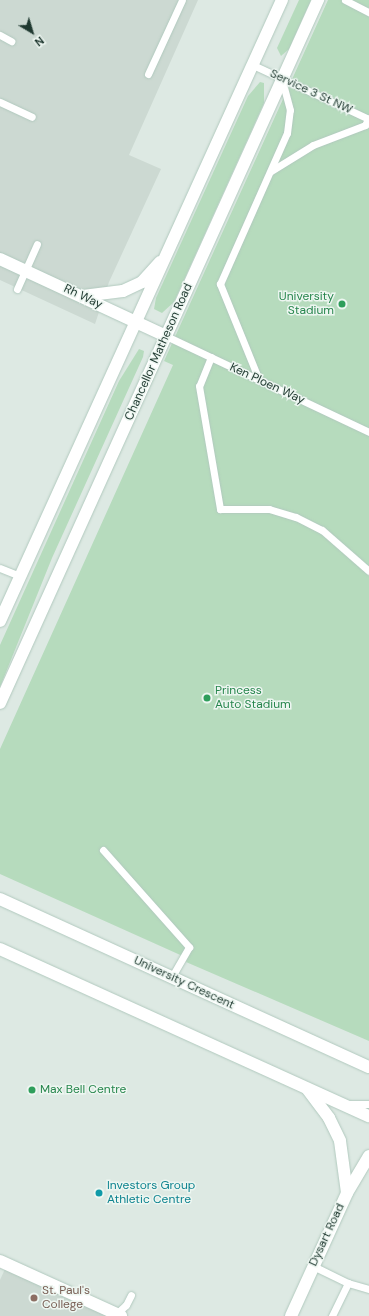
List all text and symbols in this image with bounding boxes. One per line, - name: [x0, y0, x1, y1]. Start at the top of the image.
- north arrow: [12, 12, 52, 52]
- text: N: [32, 33, 47, 49]
- street label: Service 3 St NW: [267, 67, 355, 117]
- street label: Chancellor Matheson Road: [122, 281, 196, 423]
- street label: Rh Way: [61, 282, 105, 312]
- place label: University Stadium: [279, 290, 334, 318]
- marker: University Stadium: [337, 299, 347, 309]
- street label: Ken Ploen Way: [227, 360, 307, 408]
- place label: Princess Auto Stadium: [215, 684, 291, 712]
- marker: Princess Auto Stadium: [202, 693, 212, 703]
- street label: University Crescent: [131, 953, 237, 1013]
- place label: Max Bell Centre: [40, 1083, 126, 1097]
- marker: Max Bell Centre: [27, 1085, 37, 1095]
- place label: Investors Group Athletic Centre: [107, 1179, 195, 1207]
- marker: Investors Group Athletic Centre: [94, 1188, 104, 1198]
- street label: Dysart Road: [306, 1201, 348, 1269]
- place label: St. Paul's College: [42, 1284, 90, 1312]
- marker: St. Paul's College: [29, 1293, 39, 1303]

